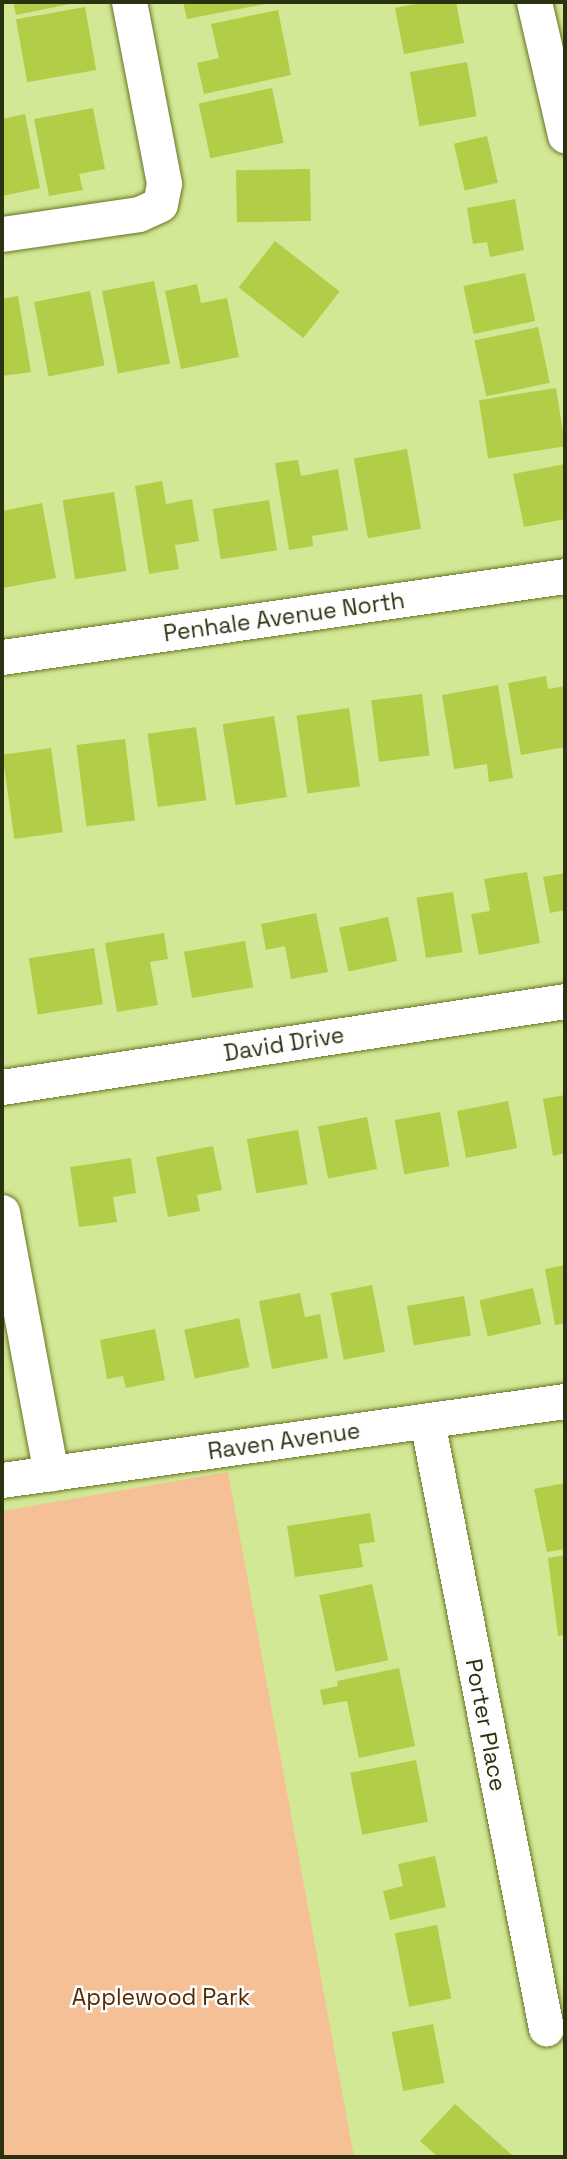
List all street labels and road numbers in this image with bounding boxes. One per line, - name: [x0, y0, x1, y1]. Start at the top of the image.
- street label: Penhale Avenue North: [161, 586, 407, 648]
- street label: David Drive: [222, 1021, 346, 1067]
- street label: Raven Avenue: [206, 1417, 362, 1465]
- street label: Porter Place: [460, 1656, 512, 1794]

